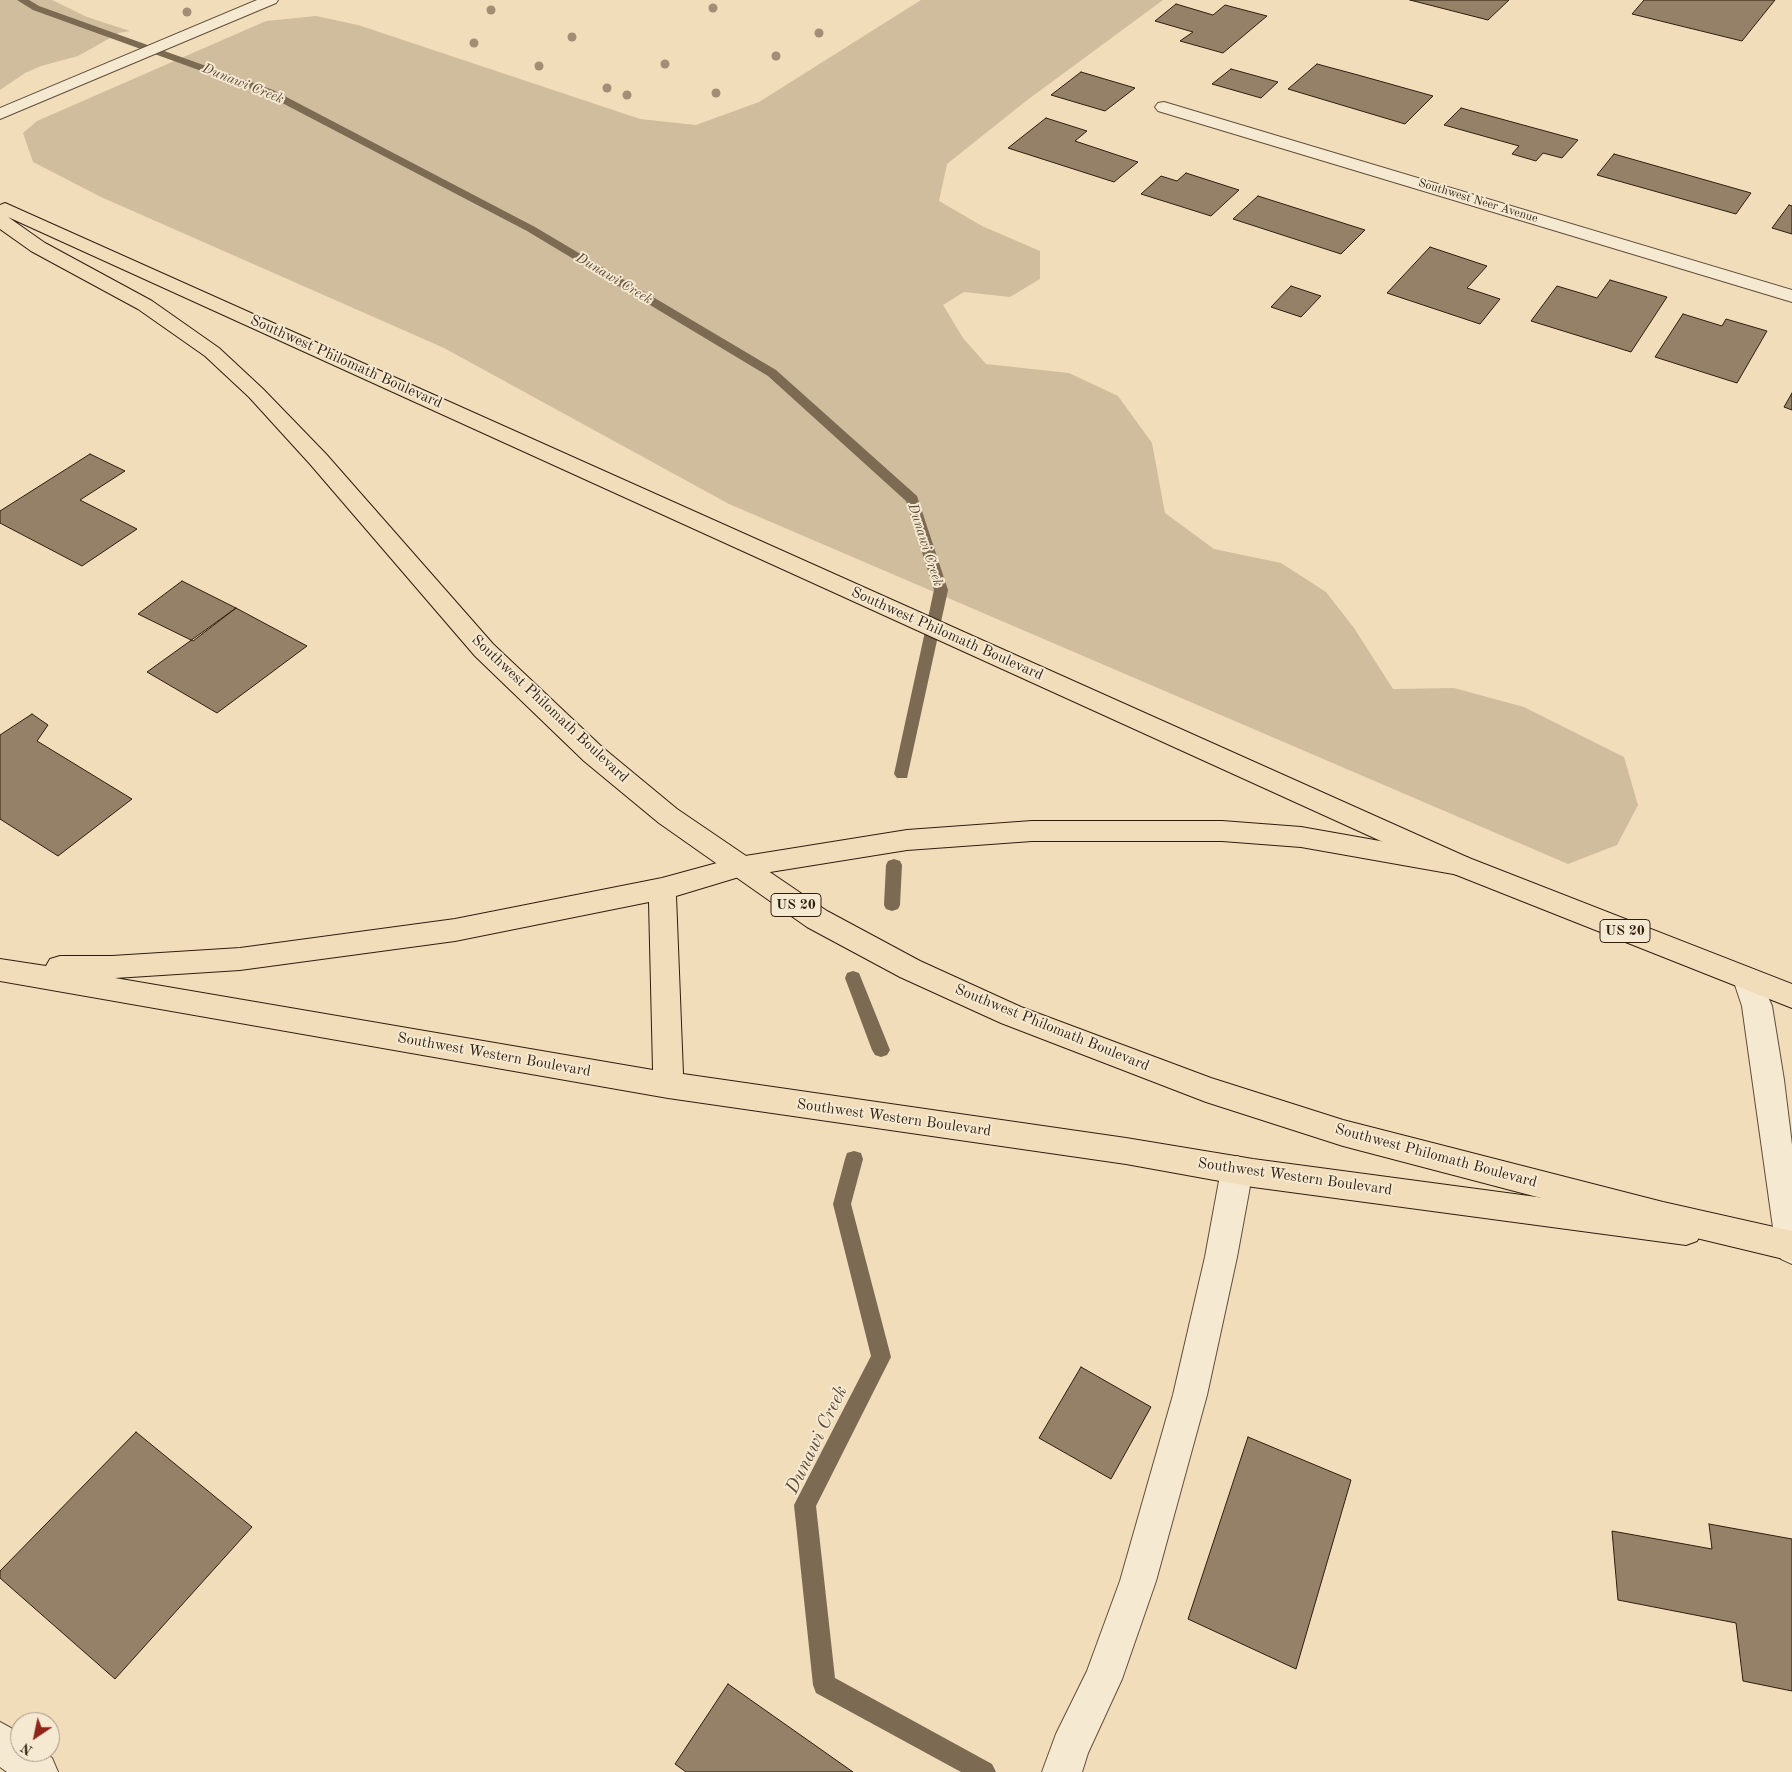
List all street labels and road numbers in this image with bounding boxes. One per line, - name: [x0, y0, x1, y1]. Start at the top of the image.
- street label: Southwest Neer Avenue: [1416, 176, 1540, 226]
- street label: Southwest Philomath Boulevard: [247, 311, 445, 413]
- street label: Southwest Philomath Boulevard: [848, 583, 1046, 685]
- street label: Southwest Philomath Boulevard: [468, 631, 632, 787]
- road number: US 20: [771, 894, 821, 916]
- road number: US 20: [1600, 919, 1650, 942]
- street label: Southwest Philomath Boulevard: [952, 981, 1152, 1075]
- street label: Southwest Western Boulevard: [396, 1029, 592, 1081]
- street label: Southwest Western Boulevard: [796, 1095, 992, 1141]
- street label: Southwest Philomath Boulevard: [1333, 1120, 1539, 1192]
- street label: Southwest Western Boulevard: [1197, 1154, 1393, 1200]

